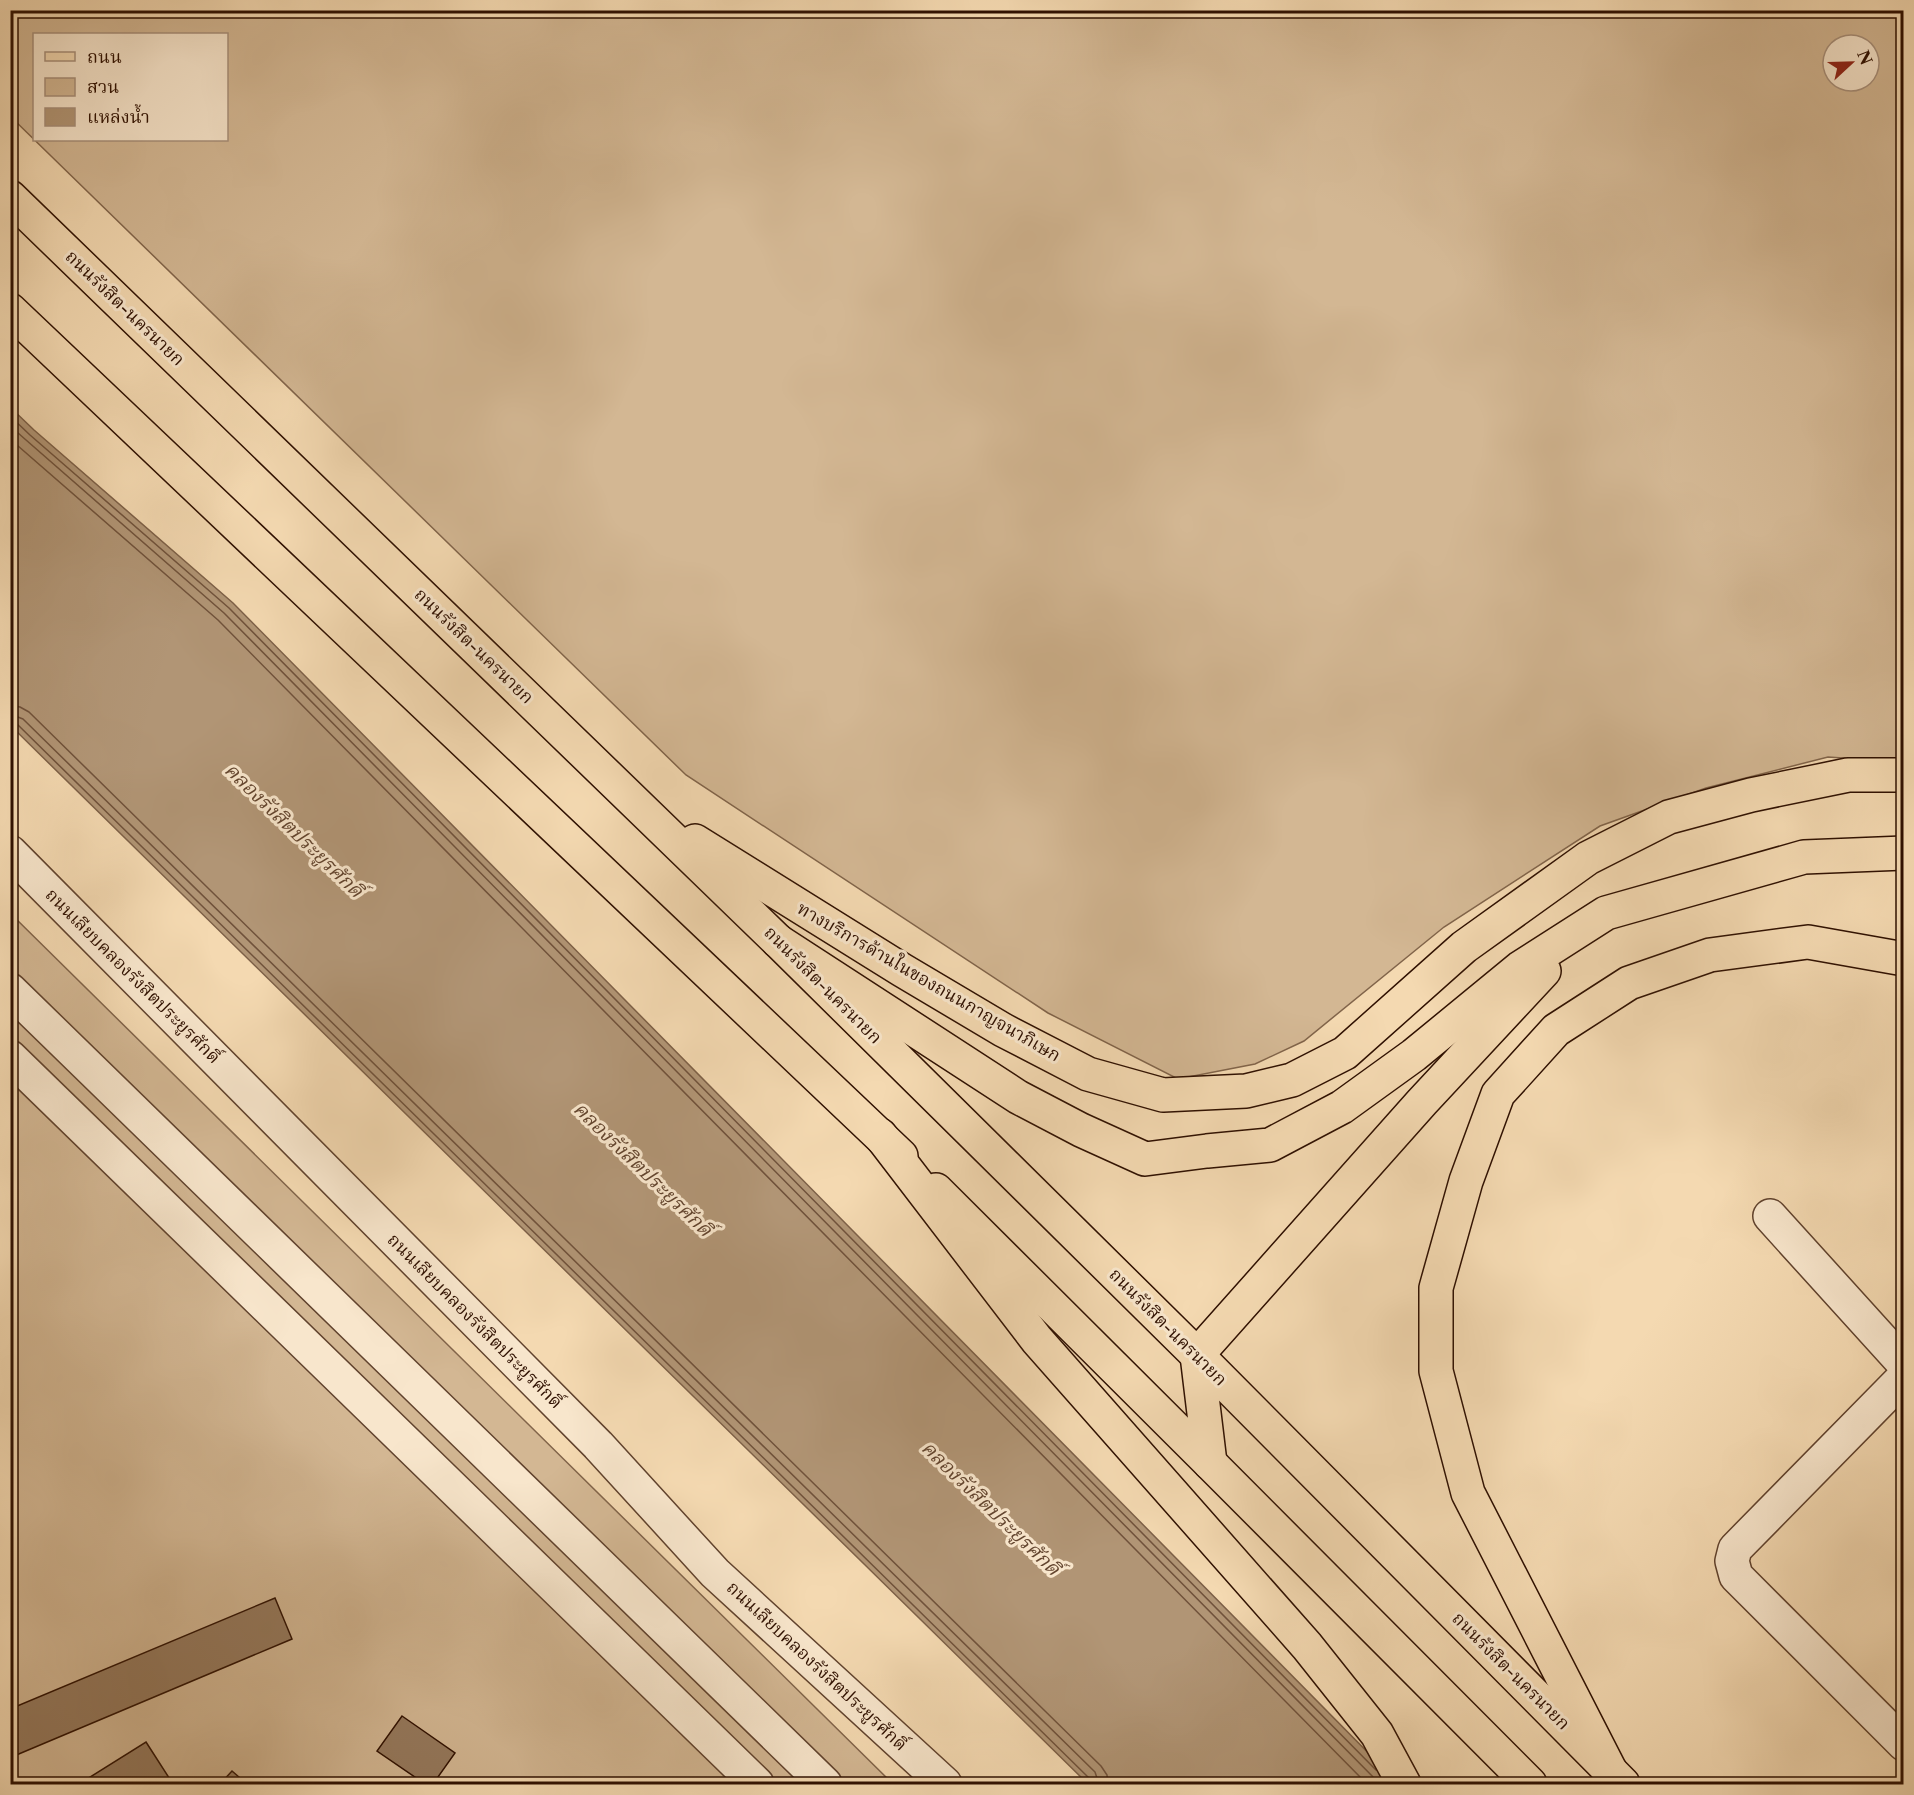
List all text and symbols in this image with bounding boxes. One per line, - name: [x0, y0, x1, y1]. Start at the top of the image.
- legend: [33, 33, 228, 141]
- north arrow: [1821, 33, 1881, 93]
- text: ถนน: [87, 46, 122, 68]
- text: N: [1853, 47, 1877, 68]
- text: สวน: [87, 76, 119, 98]
- text: แหล่งน้ำ: [87, 103, 150, 128]
- street label: ถนนรังสิต-นครนายก: [61, 245, 189, 371]
- street label: ถนนรังสิต-นครนายก: [410, 583, 538, 709]
- water label: คลองรังสิตประยูรศักดิ์: [219, 756, 375, 907]
- street label: ถนนเลียบคลองรังสิตประยูรศักดิ์: [41, 882, 228, 1069]
- street label: ทางบริการด้านในของถนนกาญจนาภิเษก: [793, 896, 1065, 1067]
- street label: ถนนรังสิต-นครนายก: [760, 922, 886, 1048]
- water label: คลองรังสิตประยูรศักดิ์: [568, 1095, 724, 1246]
- street label: ถนนเลียบคลองรังสิตประยูรศักดิ์: [383, 1227, 570, 1414]
- street label: ถนนรังสิต-นครนายก: [1105, 1264, 1231, 1390]
- water label: คลองรังสิตประยูรศักดิ์: [916, 1434, 1072, 1585]
- street label: ถนนเลียบคลองรังสิตประยูรศักดิ์: [722, 1575, 914, 1756]
- street label: ถนนรังสิต-นครนายก: [1448, 1608, 1574, 1734]

